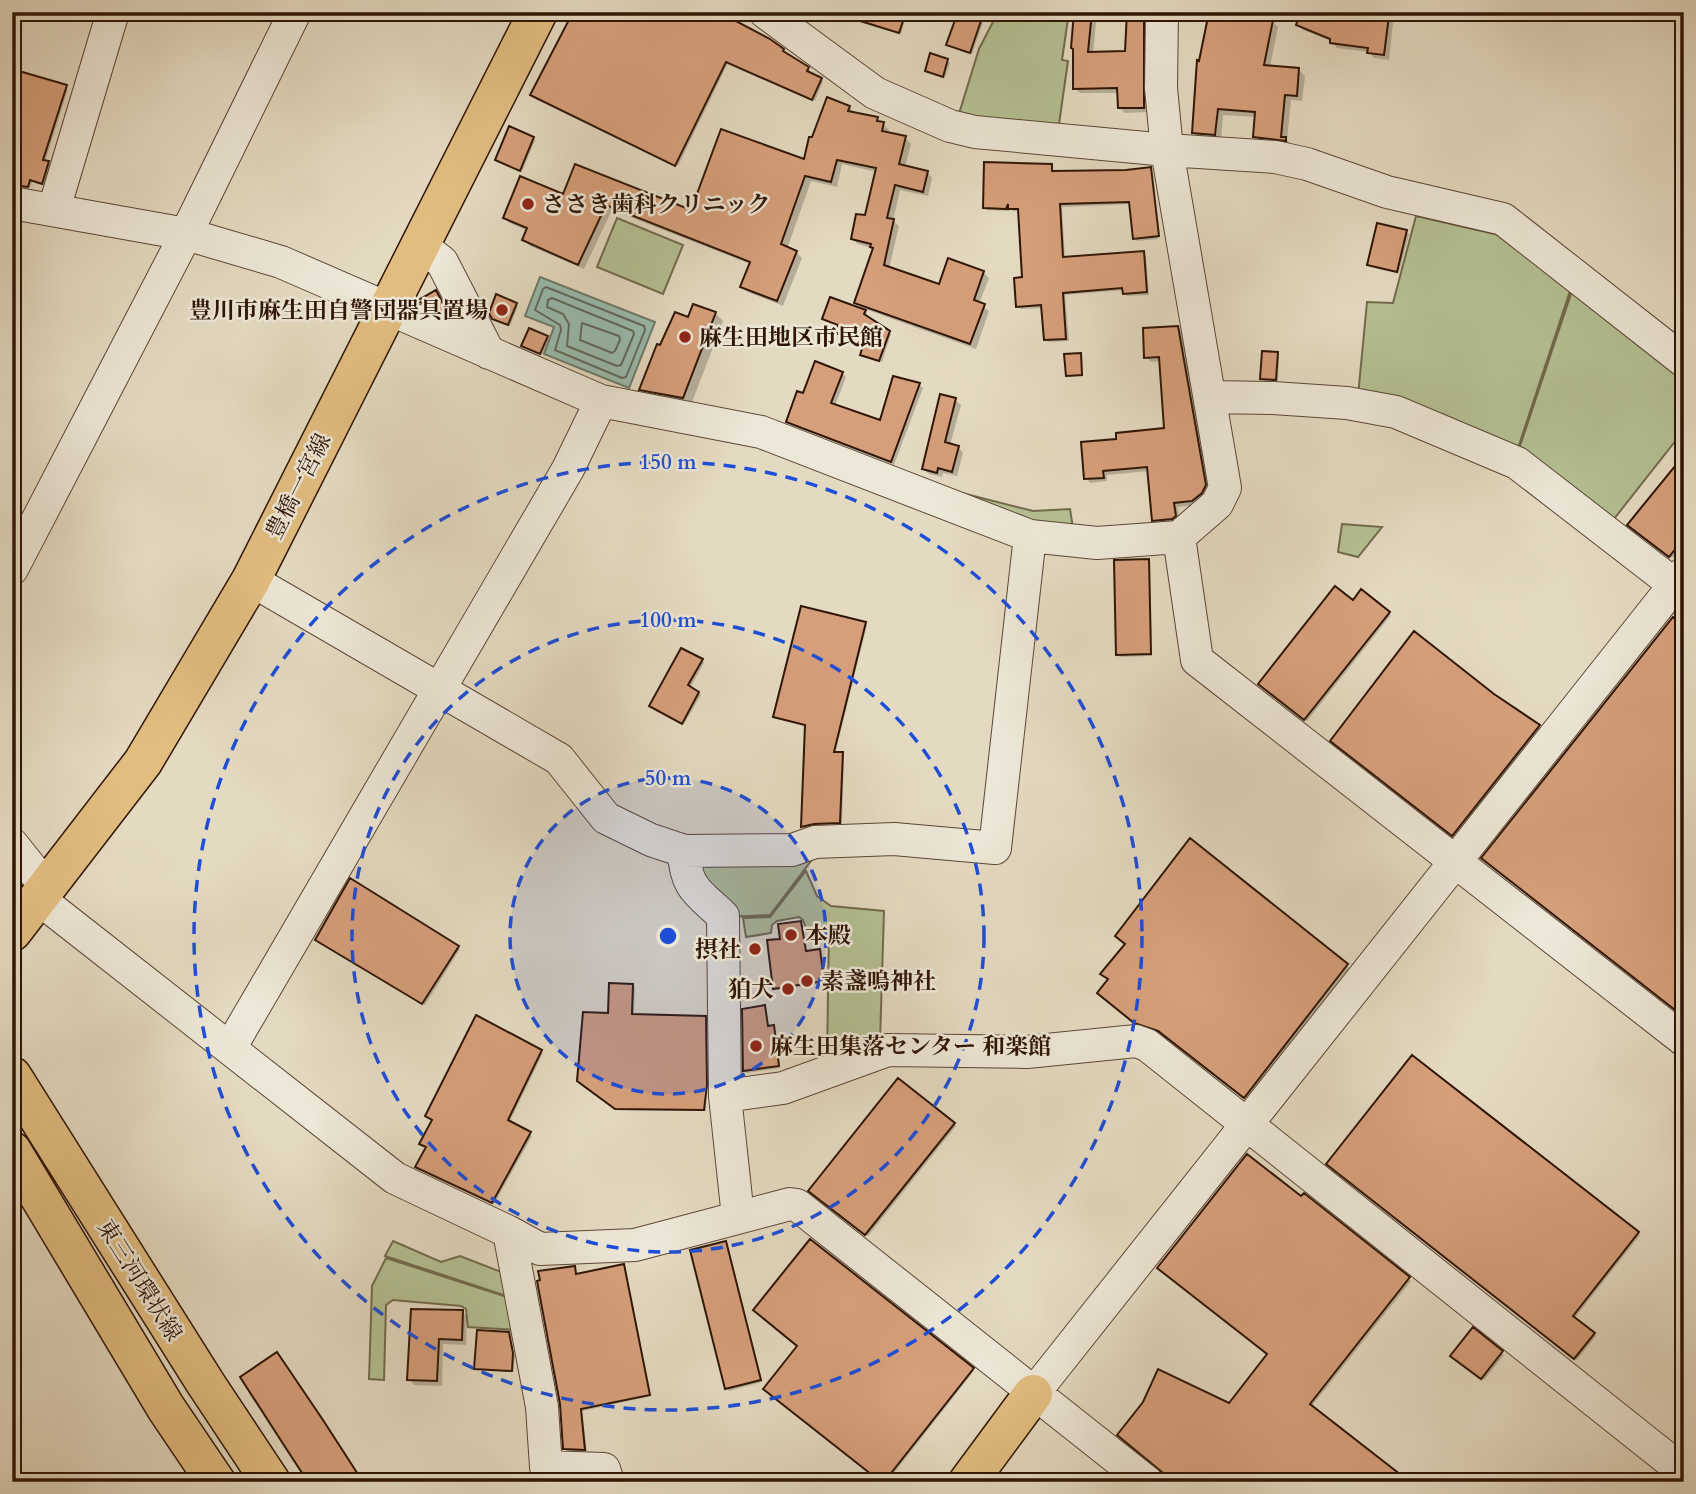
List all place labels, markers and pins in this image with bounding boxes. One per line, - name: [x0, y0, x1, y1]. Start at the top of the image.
- place label: ささき歯科クリニック: [542, 189, 771, 220]
- marker: ささき歯科クリニック: [520, 196, 536, 212]
- place label: 豊川市麻生田自警団器具置場: [189, 295, 488, 326]
- marker: 豊川市麻生田自警団器具置場: [494, 302, 510, 318]
- place label: 麻生田地区市民館: [699, 322, 883, 353]
- marker: 麻生田地区市民館: [677, 329, 693, 345]
- place label: 本殿: [805, 920, 851, 951]
- centre of rings: [656, 924, 680, 948]
- marker: 本殿: [783, 927, 799, 943]
- place label: 摂社: [695, 934, 741, 965]
- marker: 摂社: [747, 941, 763, 957]
- place label: 素盞嗚神社: [821, 966, 936, 997]
- marker: 素盞嗚神社: [799, 973, 815, 989]
- place label: 狛犬: [728, 974, 774, 1005]
- marker: 狛犬: [780, 981, 796, 997]
- place label: 麻生田集落センター 和楽館: [770, 1031, 1051, 1062]
- marker: 麻生田集落センター 和楽館: [748, 1038, 764, 1054]

